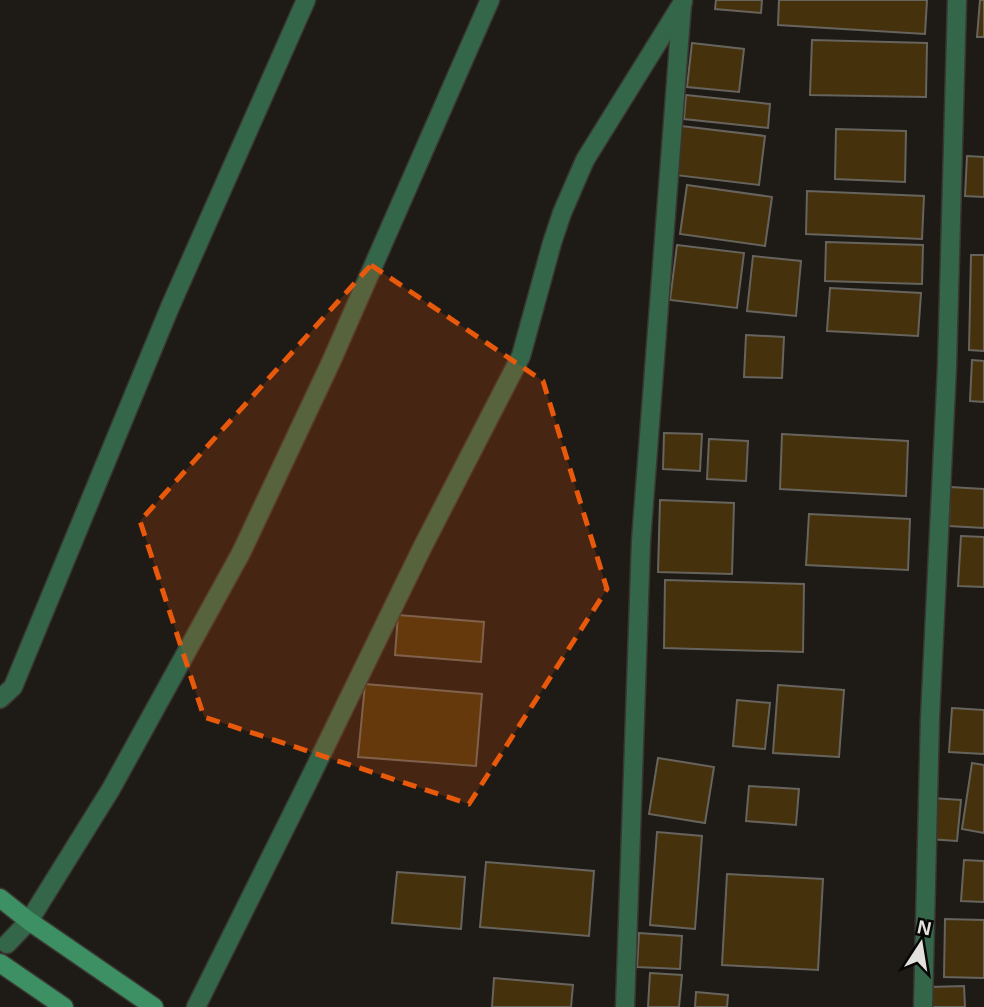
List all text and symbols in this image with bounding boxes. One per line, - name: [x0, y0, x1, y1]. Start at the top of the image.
- north arrow: [886, 909, 956, 979]
- text: N: [916, 916, 933, 940]

